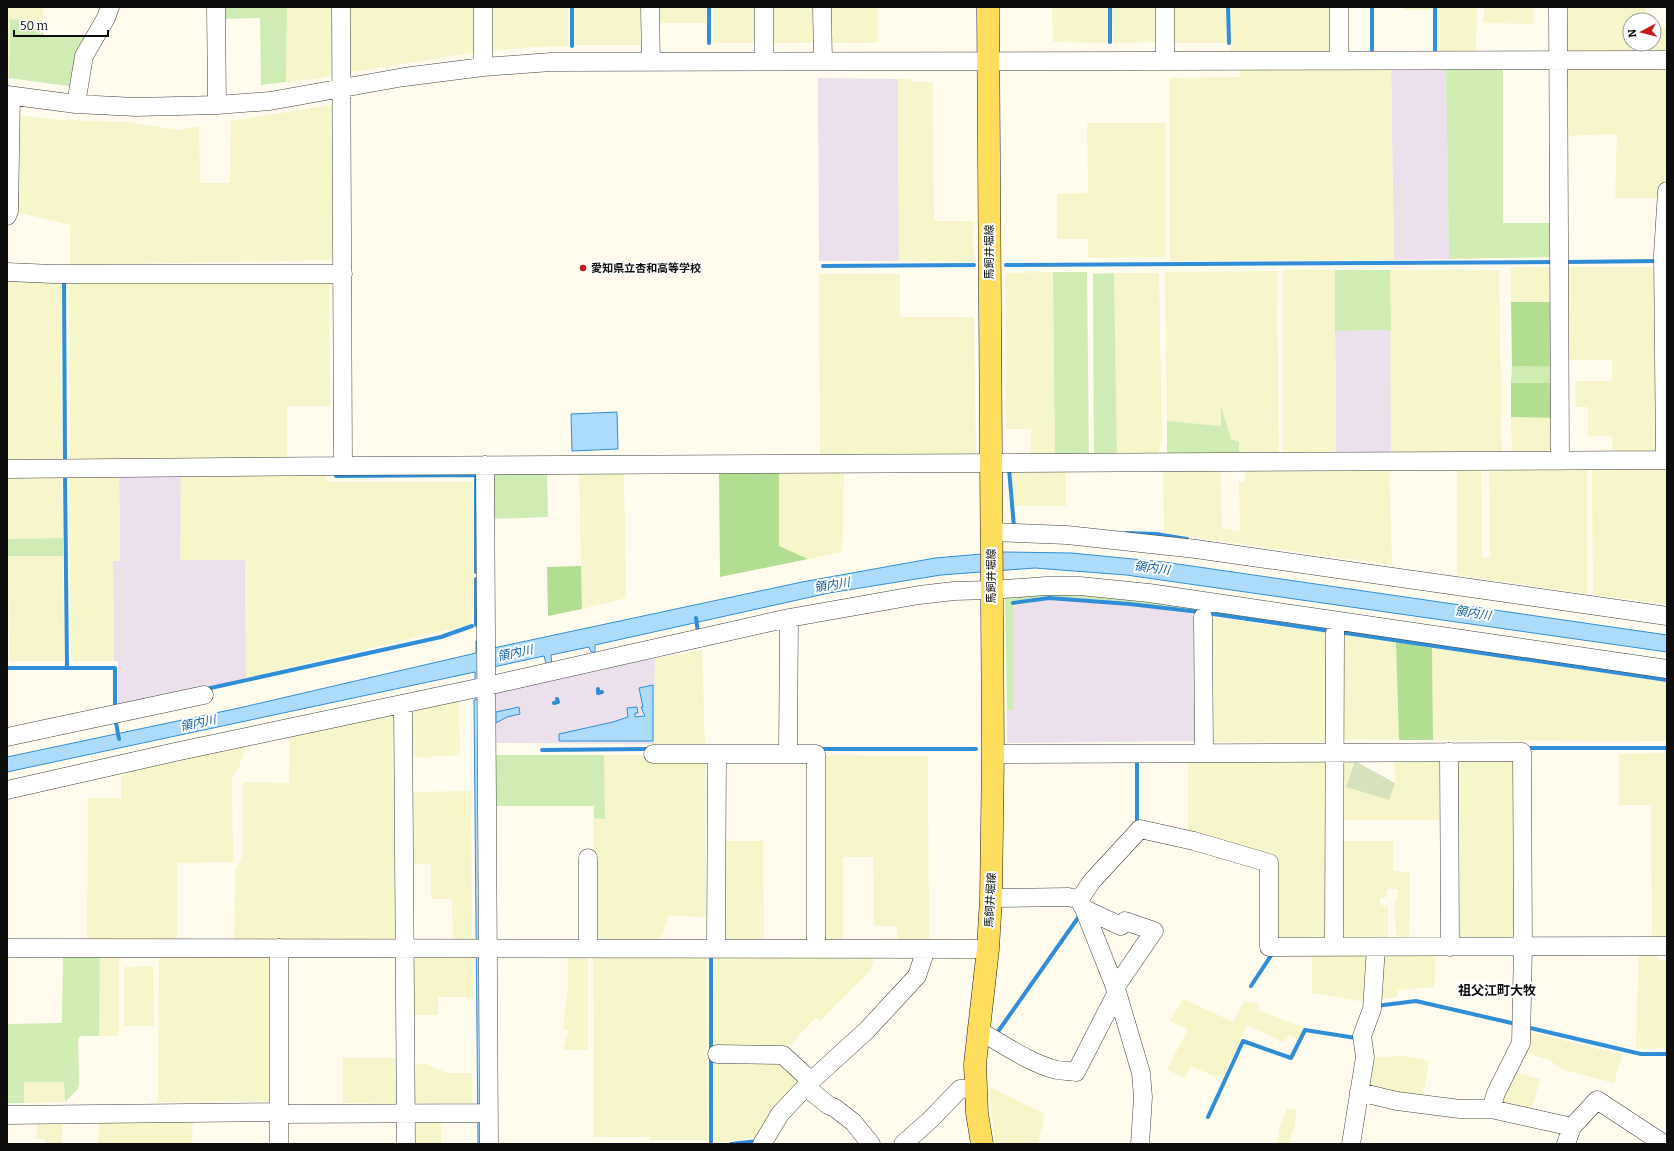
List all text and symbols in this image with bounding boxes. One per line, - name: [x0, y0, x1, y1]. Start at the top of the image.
- scale bar: [14, 12, 108, 38]
- north arrow: [1622, 12, 1662, 52]
- text: 50 m: [20, 19, 49, 33]
- text: N: [1626, 28, 1640, 38]
- street label: 馬飼井堀線: [983, 225, 996, 280]
- place label: 愛知県立杏和高等学校: [591, 262, 701, 275]
- marker: 愛知県立杏和高等学校: [578, 263, 588, 273]
- street label: 馬飼井堀線: [985, 549, 998, 604]
- water label: 領内川: [1133, 559, 1173, 577]
- water label: 領内川: [813, 575, 853, 595]
- water label: 領内川: [1454, 603, 1494, 623]
- water label: 領内川: [496, 642, 536, 664]
- water label: 領内川: [179, 712, 219, 734]
- street label: 馬飼井堀線: [983, 872, 998, 928]
- district label: 祖父江町大牧: [1458, 983, 1536, 998]

